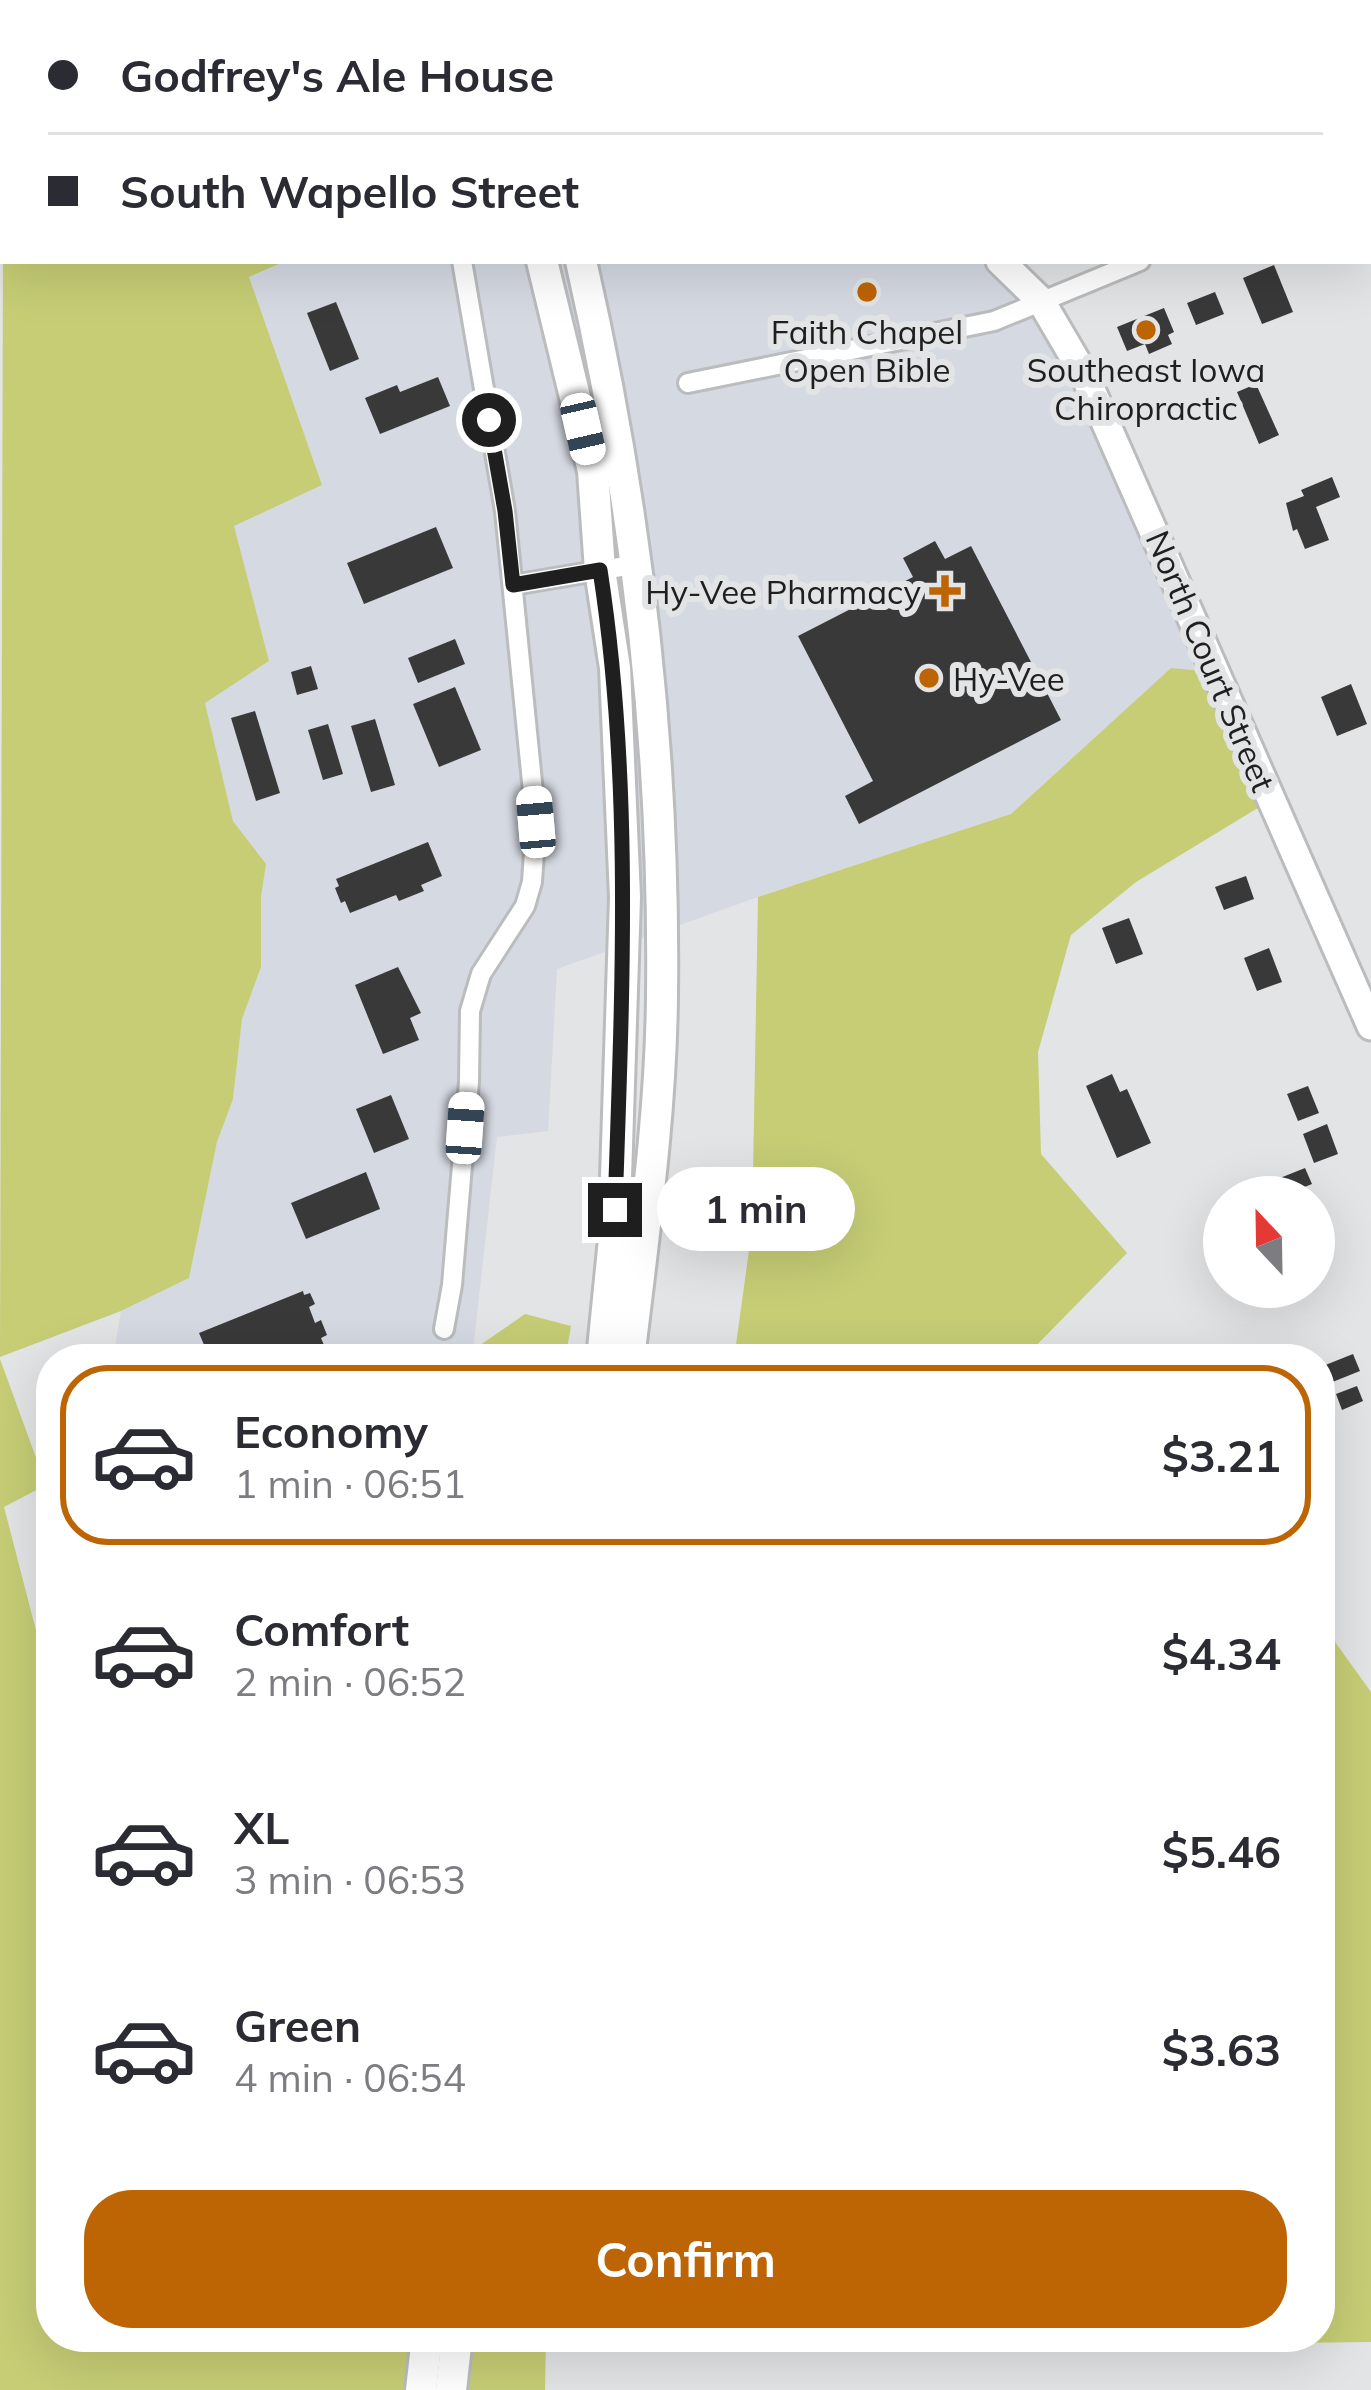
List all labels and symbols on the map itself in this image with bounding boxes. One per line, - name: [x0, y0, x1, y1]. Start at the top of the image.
- marker: Faith Chapel Open Bible: [854, 279, 880, 305]
- place label: Faith Chapel Open Bible: [771, 311, 963, 390]
- marker: Southeast Iowa Chiropractic: [1133, 317, 1159, 343]
- place label: Southeast Iowa Chiropractic: [1027, 349, 1265, 428]
- car: [557, 390, 609, 468]
- route start: [462, 393, 516, 447]
- street label: North Court Street: [1138, 524, 1284, 798]
- place label: Hy-Vee Pharmacy: [645, 571, 921, 612]
- marker: Hy-Vee Pharmacy: [932, 578, 958, 604]
- place label: Hy-Vee: [953, 658, 1065, 699]
- marker: Hy-Vee: [916, 665, 942, 691]
- car: [515, 785, 557, 859]
- car: [445, 1091, 485, 1165]
- callout: 1 min: [657, 1168, 855, 1252]
- north arrow: [1203, 1176, 1335, 1308]
- route end: [588, 1183, 642, 1237]

